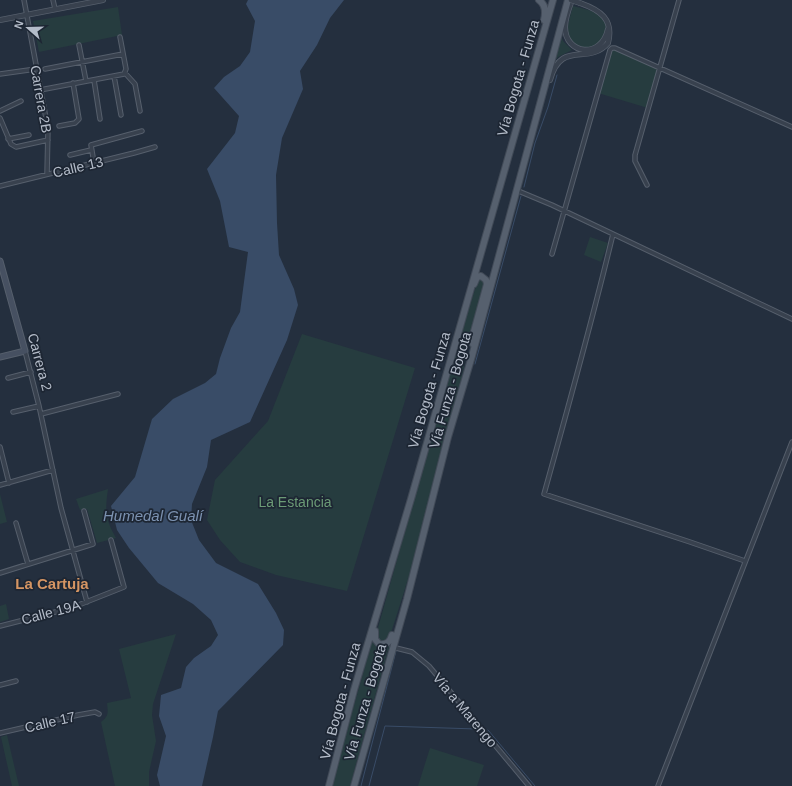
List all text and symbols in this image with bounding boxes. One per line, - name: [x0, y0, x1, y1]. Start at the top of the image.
- north arrow: [8, 8, 48, 48]
- street label: Vía Bogota - Funza: [494, 18, 542, 138]
- text: N: [12, 19, 26, 30]
- street label: Carrera 2B: [27, 64, 55, 134]
- street label: Calle 13: [51, 153, 105, 181]
- street label: Vía Bogota - Funza: [405, 330, 453, 450]
- street label: Vía Funza - Bogota: [426, 330, 474, 450]
- street label: Carrera 2: [25, 331, 55, 393]
- park label: La Estancia: [258, 494, 332, 510]
- water label: Humedal Gualí: [103, 507, 205, 524]
- district label: La Cartuja: [15, 575, 89, 592]
- street label: Calle 19A: [20, 596, 83, 628]
- street label: Vía Bogota - Funza: [317, 640, 363, 761]
- street label: Vía Funza - Bogota: [341, 642, 389, 762]
- street label: Vía a Marengo: [429, 670, 501, 750]
- street label: Calle 17: [23, 708, 77, 736]

